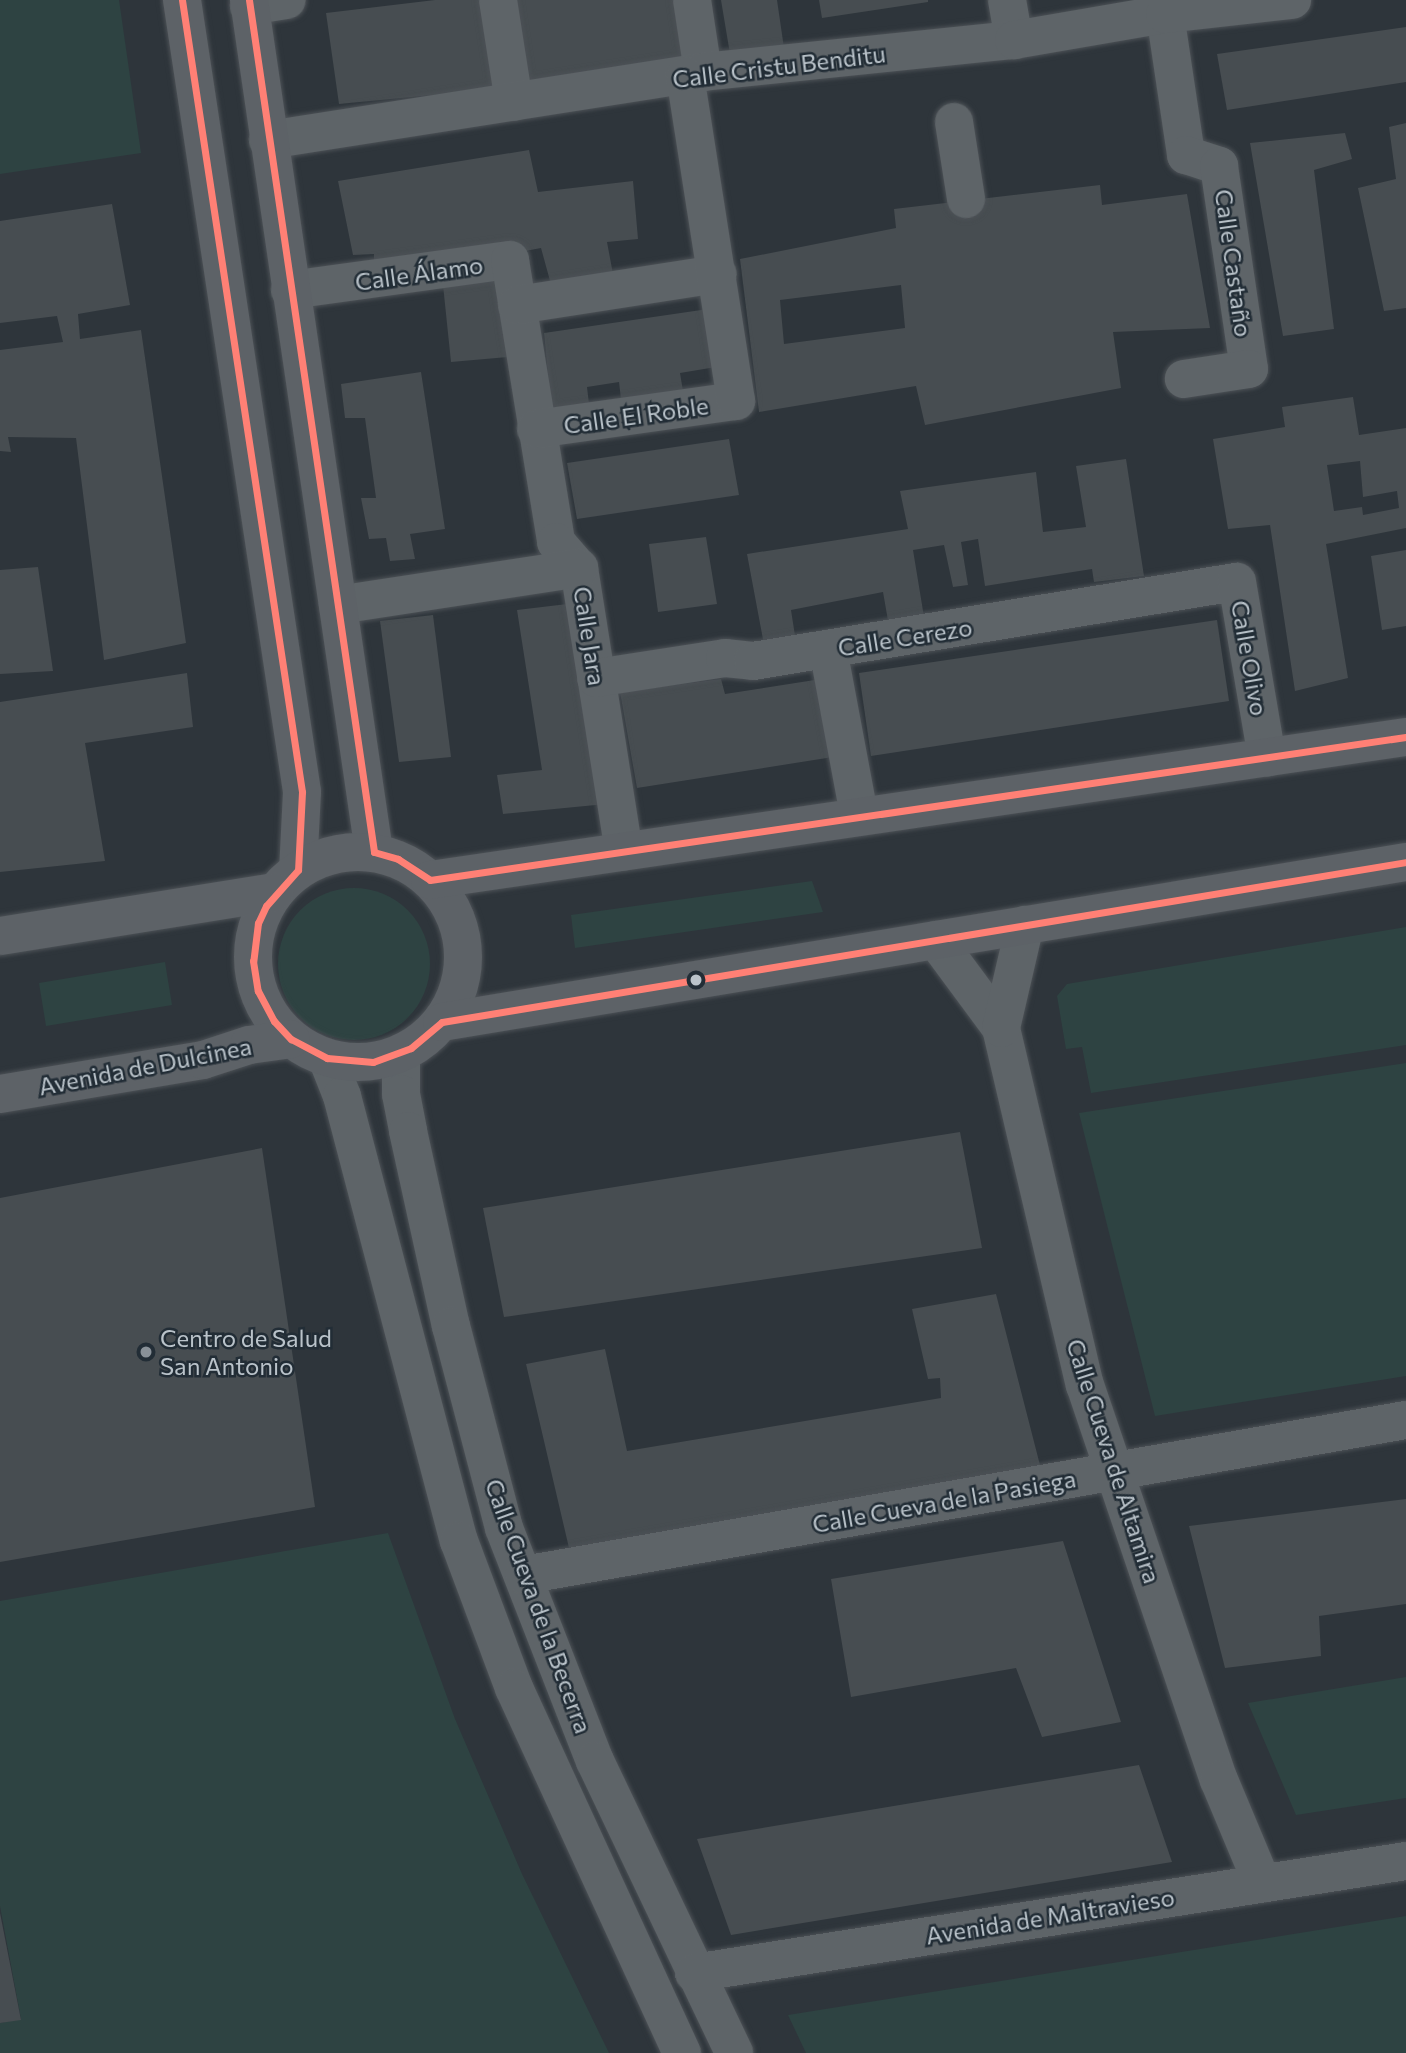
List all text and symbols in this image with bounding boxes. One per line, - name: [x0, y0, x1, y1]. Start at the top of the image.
- street label: Calle Cristu Benditu: [671, 39, 887, 93]
- street label: Calle Castaño: [1209, 187, 1259, 339]
- street label: Calle Álamo: [353, 250, 485, 296]
- street label: Calle El Roble: [562, 391, 710, 439]
- street label: Calle Jara: [568, 584, 612, 688]
- street label: Calle Olivo: [1226, 598, 1274, 718]
- street label: Calle Cerezo: [836, 612, 974, 662]
- unlabelled marker: [689, 973, 703, 987]
- street label: Avenida de Dulcinea: [36, 1031, 254, 1101]
- place label: Centro de Salud San Antonio: [160, 1324, 332, 1380]
- street label: Calle Cueva de Altamira: [1061, 1335, 1167, 1587]
- marker: Centro de Salud San Antonio: [138, 1344, 154, 1360]
- street label: Calle Cueva de la Pasiega: [810, 1464, 1078, 1538]
- street label: Calle Cueva de la Becerra: [480, 1475, 598, 1737]
- street label: Avenida de Maltravieso: [924, 1882, 1176, 1950]

